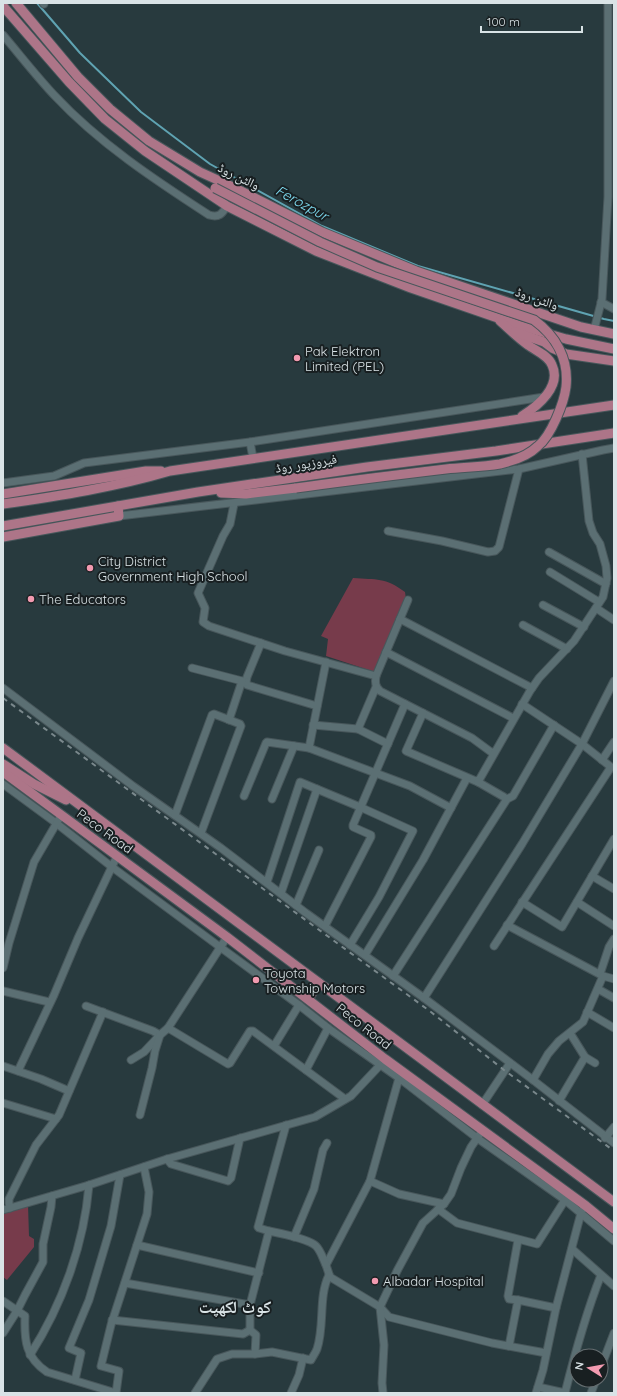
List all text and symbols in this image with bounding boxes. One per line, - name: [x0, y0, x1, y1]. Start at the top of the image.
- scale bar: [481, 8, 582, 34]
- text: 100 m: [487, 14, 520, 29]
- street label: والٹن روڈ: [215, 159, 262, 194]
- water label: Ferozpur: [272, 181, 333, 226]
- street label: والٹن روڈ: [513, 283, 561, 314]
- place label: Pak Elektron Limited (PEL): [305, 343, 384, 374]
- marker: Pak Elektron Limited (PEL): [292, 353, 302, 363]
- street label: فیروزپور روڈ: [274, 450, 338, 477]
- place label: City District Government High School: [98, 553, 247, 584]
- marker: City District Government High School: [85, 563, 95, 573]
- place label: The Educators: [39, 591, 126, 607]
- marker: The Educators: [26, 594, 36, 604]
- street label: Peco Road: [74, 805, 136, 857]
- place label: Toyota Township Motors: [264, 965, 365, 996]
- marker: Toyota Township Motors: [251, 975, 261, 985]
- street label: Peco Road: [333, 1000, 395, 1052]
- place label: Albadar Hospital: [383, 1273, 484, 1289]
- marker: Albadar Hospital: [370, 1276, 380, 1286]
- district label: کوٹ لکھپت: [199, 1296, 272, 1318]
- north arrow: [569, 1348, 609, 1388]
- text: N: [572, 1361, 587, 1371]

